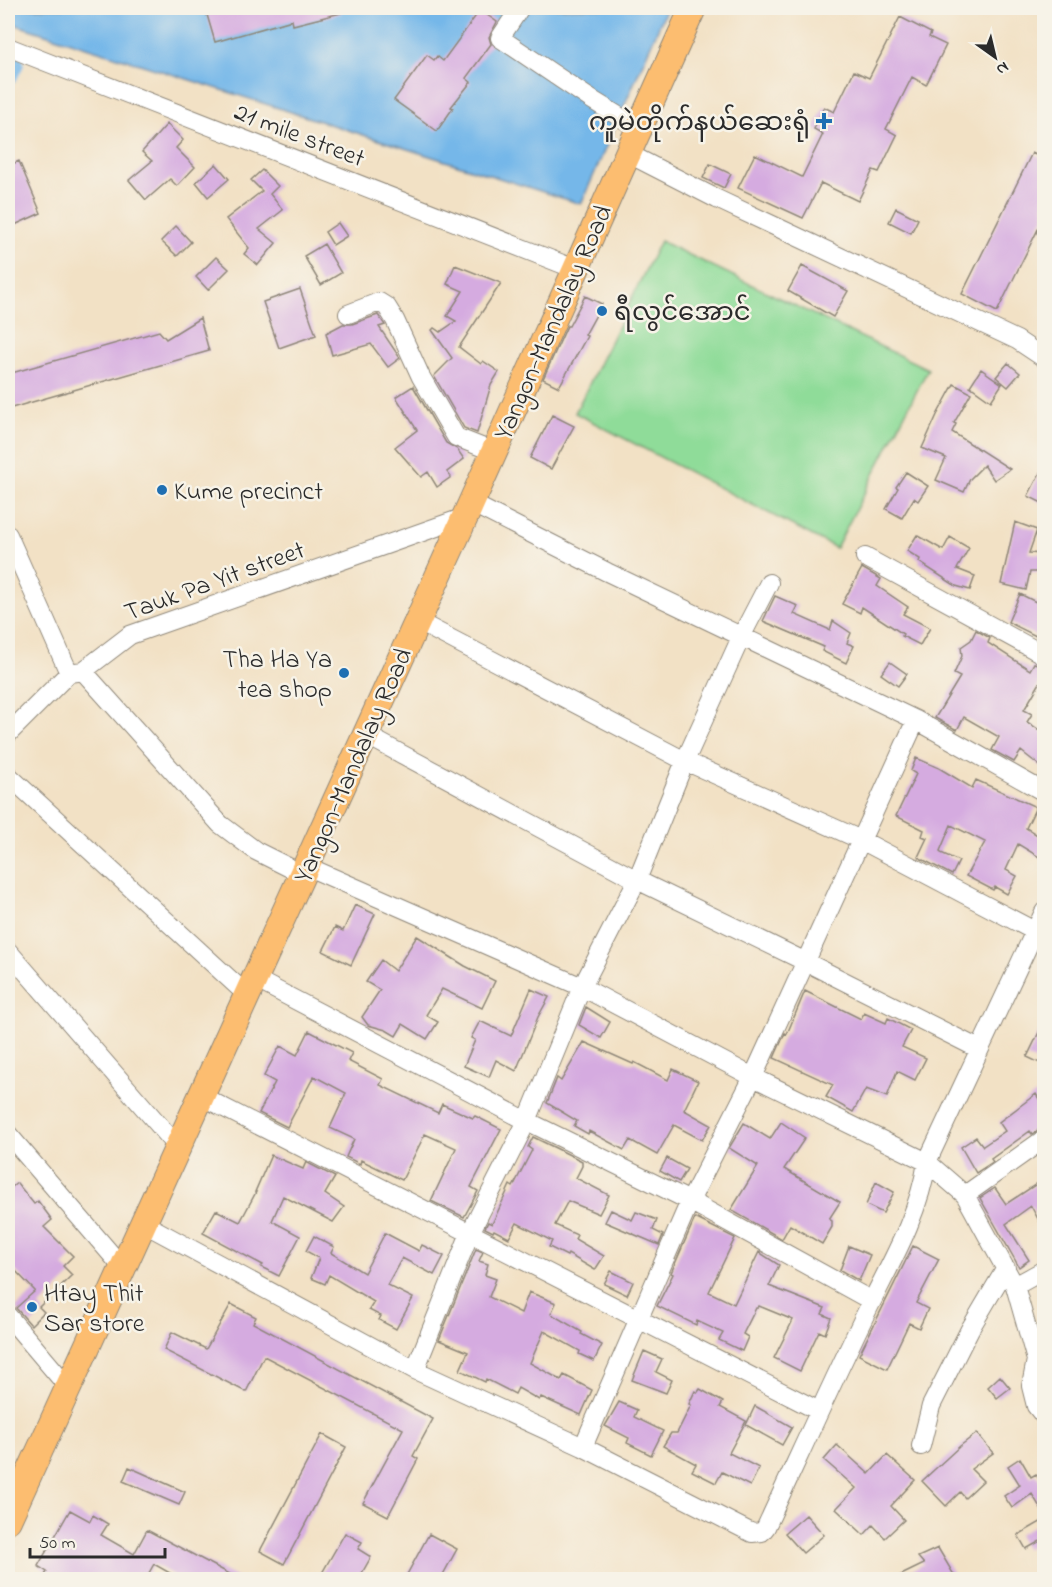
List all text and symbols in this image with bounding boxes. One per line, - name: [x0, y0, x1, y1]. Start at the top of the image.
- north arrow: [965, 27, 1025, 87]
- text: N: [991, 55, 1013, 81]
- street label: 21 mile street: [228, 94, 370, 179]
- place label: ကူမဲတိုက်နယ်ဆေးရုံ: [589, 104, 810, 143]
- marker: ကူမဲတိုက်နယ်ဆေးရုံ: [815, 112, 833, 130]
- street label: Yangon-Mandalay Road: [486, 199, 624, 447]
- place label: ရီလွင်အောင်: [614, 294, 751, 333]
- marker: ရီလွင်အောင်: [595, 304, 609, 318]
- place label: Kume precinct: [174, 474, 323, 512]
- marker: Kume precinct: [155, 483, 169, 497]
- street label: Tauk Pa Yit street: [119, 532, 311, 633]
- place label: Tha Ha Ya tea shop: [223, 642, 332, 710]
- street label: Yangon-Mandalay Road: [286, 642, 424, 890]
- marker: Tha Ha Ya tea shop: [337, 666, 351, 680]
- place label: Htay Thit Sar store: [44, 1276, 145, 1344]
- marker: Htay Thit Sar store: [25, 1300, 39, 1314]
- scale bar: [30, 1521, 165, 1559]
- text: 50 m: [39, 1531, 76, 1557]

